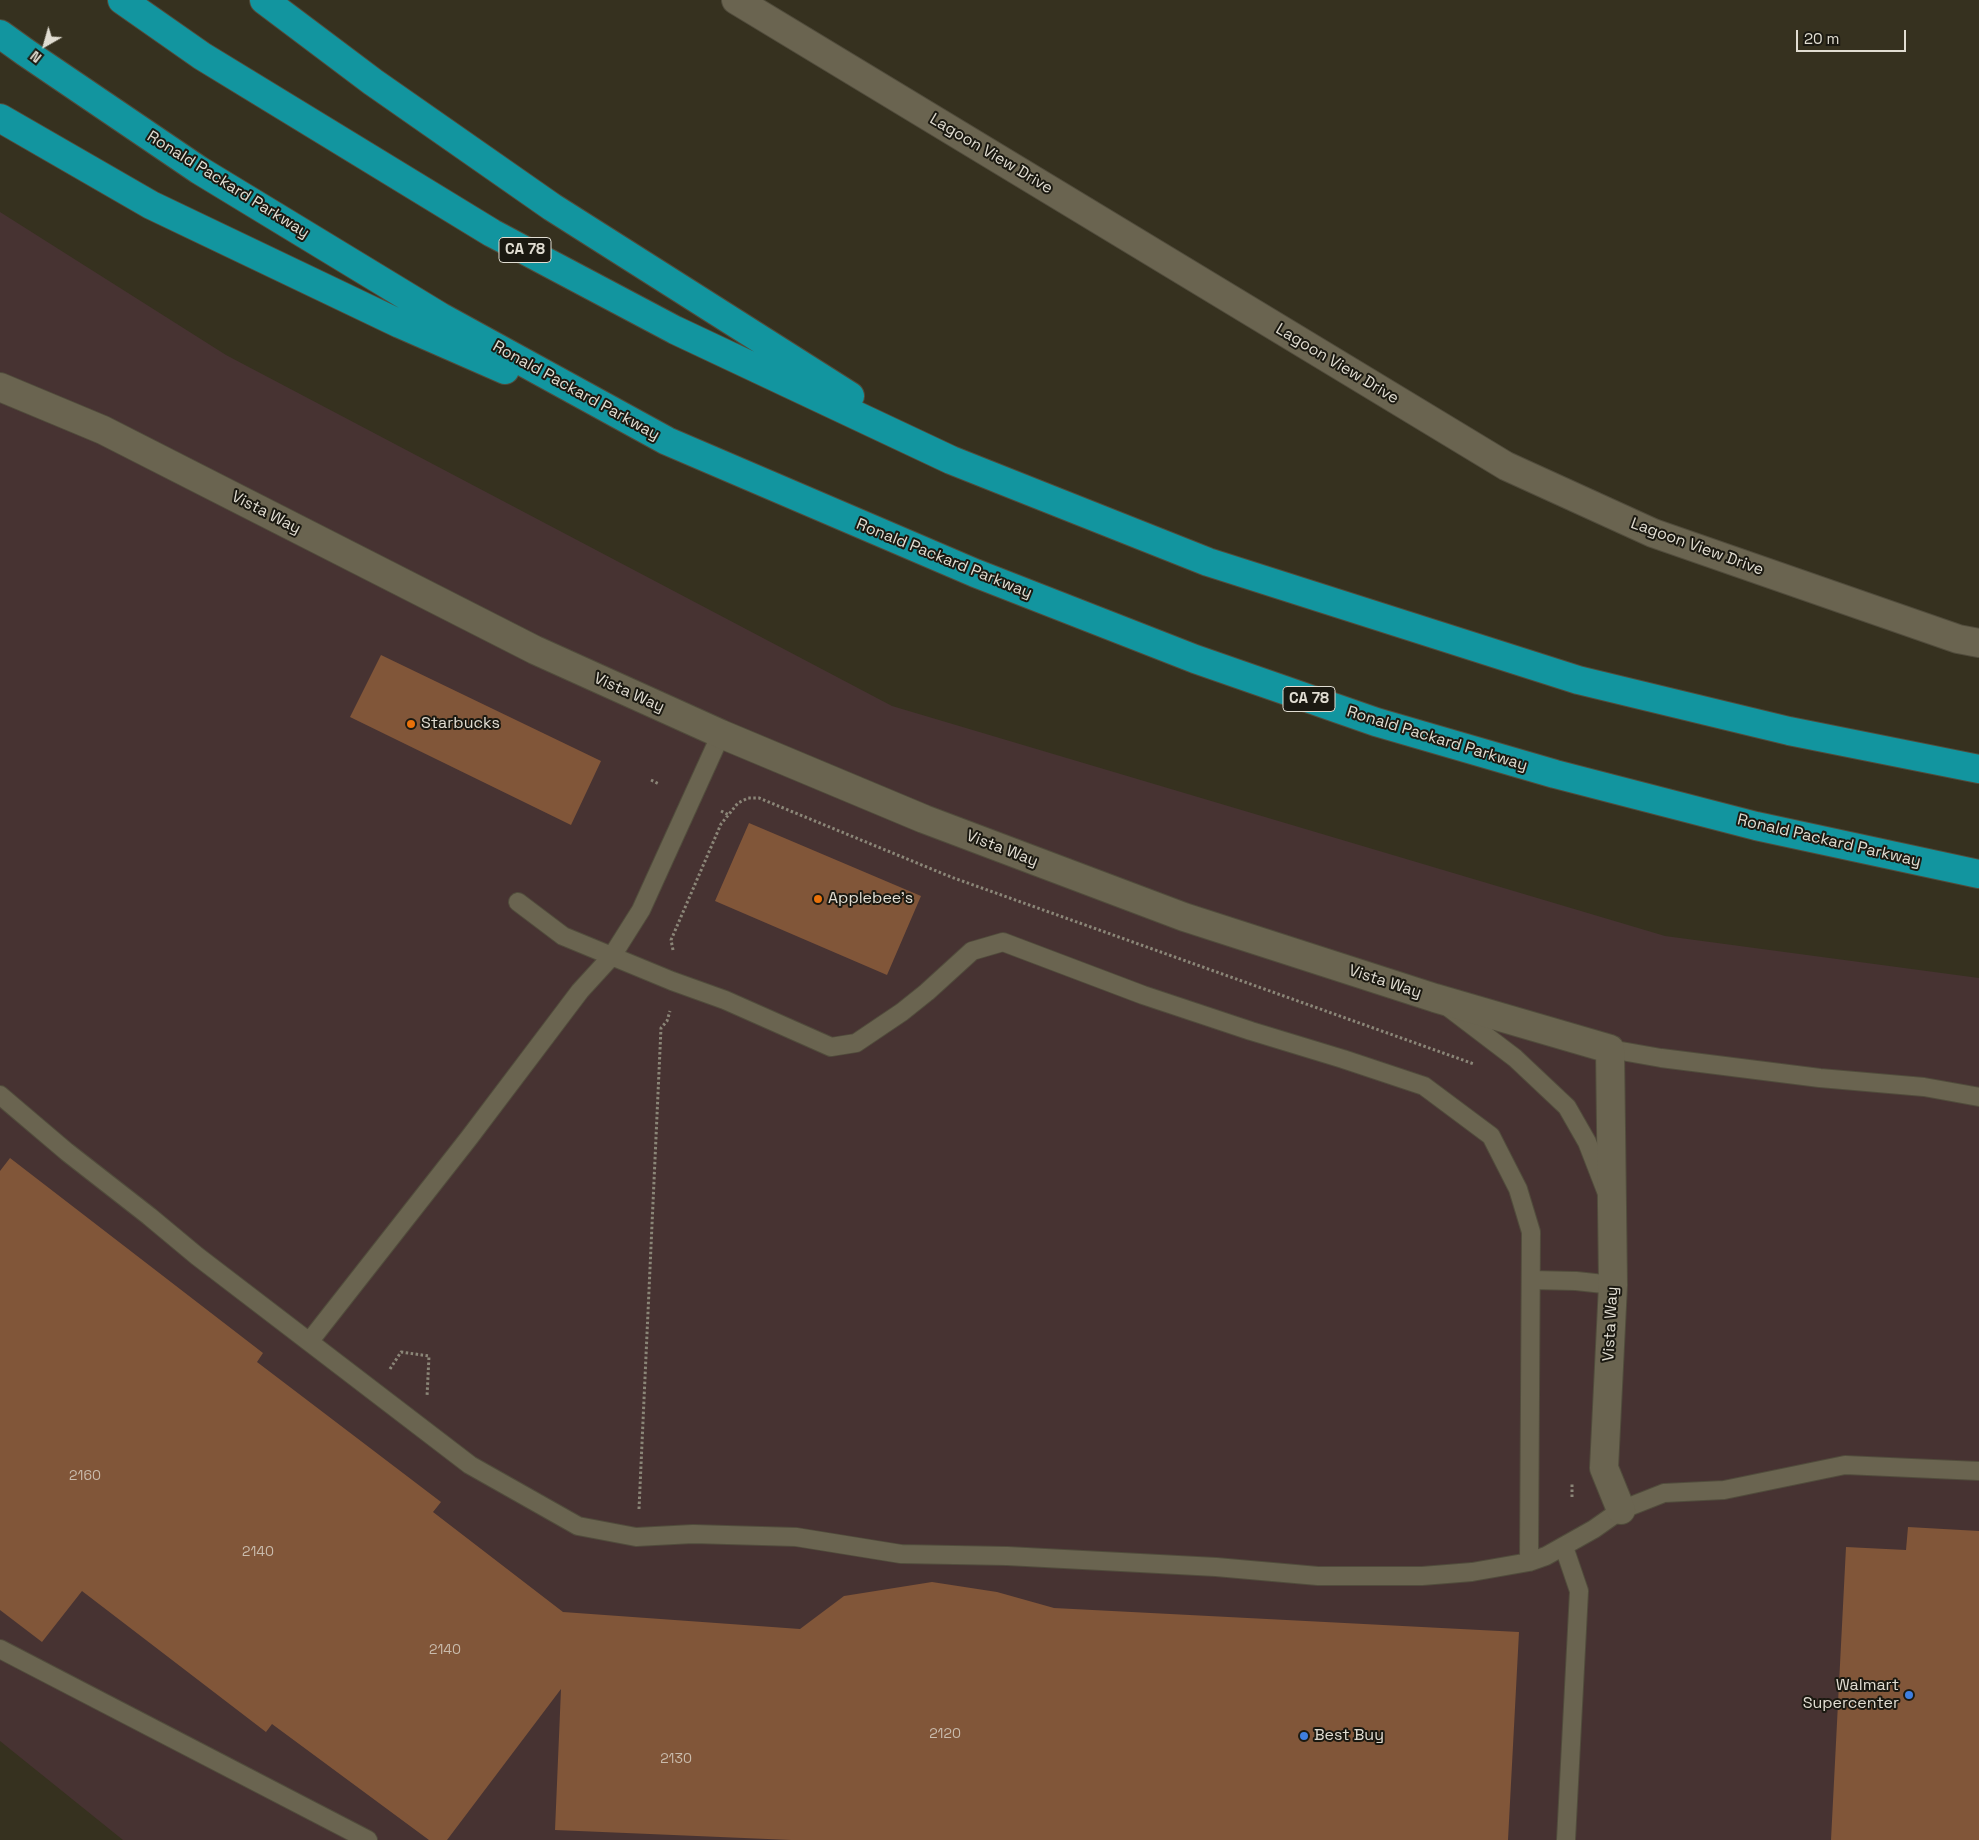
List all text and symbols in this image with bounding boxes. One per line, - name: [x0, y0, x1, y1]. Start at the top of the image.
- north arrow: [20, 20, 70, 70]
- scale bar: [1799, 20, 1909, 52]
- text: 20 m: [1804, 29, 1839, 48]
- text: N: [27, 47, 45, 67]
- street label: Lagoon View Drive: [926, 110, 1056, 198]
- street label: Ronald Packard Parkway: [143, 127, 313, 243]
- road number: CA 78: [499, 238, 551, 262]
- street label: Lagoon View Drive: [1272, 320, 1402, 408]
- street label: Ronald Packard Parkway: [489, 337, 663, 445]
- street label: Vista Way: [228, 487, 304, 539]
- street label: Lagoon View Drive: [1628, 514, 1766, 580]
- street label: Ronald Packard Parkway: [853, 515, 1035, 603]
- street label: Vista Way: [591, 669, 667, 717]
- road number: CA 78: [1283, 686, 1335, 712]
- street label: Ronald Packard Parkway: [1344, 702, 1530, 776]
- place label: Starbucks: [421, 714, 500, 734]
- marker: Starbucks: [405, 718, 417, 730]
- street label: Ronald Packard Parkway: [1735, 811, 1923, 871]
- street label: Vista Way: [963, 827, 1041, 871]
- place label: Applebee's: [828, 889, 913, 909]
- marker: Applebee's: [812, 893, 824, 905]
- street label: Vista Way: [1346, 961, 1424, 1003]
- street label: Vista Way: [1599, 1286, 1623, 1362]
- house number: 2160: [69, 1468, 101, 1484]
- house number: 2140: [242, 1544, 274, 1560]
- house number: 2140: [429, 1642, 461, 1658]
- place label: Walmart Supercenter: [1803, 1676, 1899, 1714]
- marker: Walmart Supercenter: [1903, 1689, 1915, 1701]
- house number: 2120: [929, 1726, 961, 1742]
- place label: Best Buy: [1314, 1726, 1384, 1746]
- marker: Best Buy: [1298, 1730, 1310, 1742]
- house number: 2130: [660, 1751, 692, 1767]

